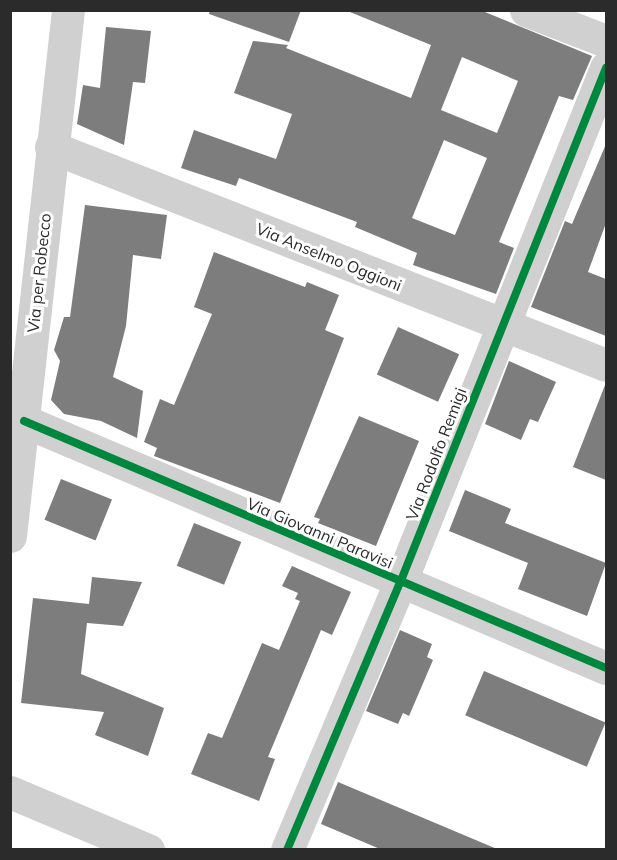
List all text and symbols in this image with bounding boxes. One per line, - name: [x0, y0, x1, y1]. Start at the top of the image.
- street label: Via per Robecco: [23, 212, 55, 334]
- street label: Via Anselmo Oggioni: [253, 219, 405, 295]
- street label: Via Rodolfo Remigi: [402, 385, 470, 523]
- street label: Via Giovanni Paravisi: [244, 494, 396, 572]

